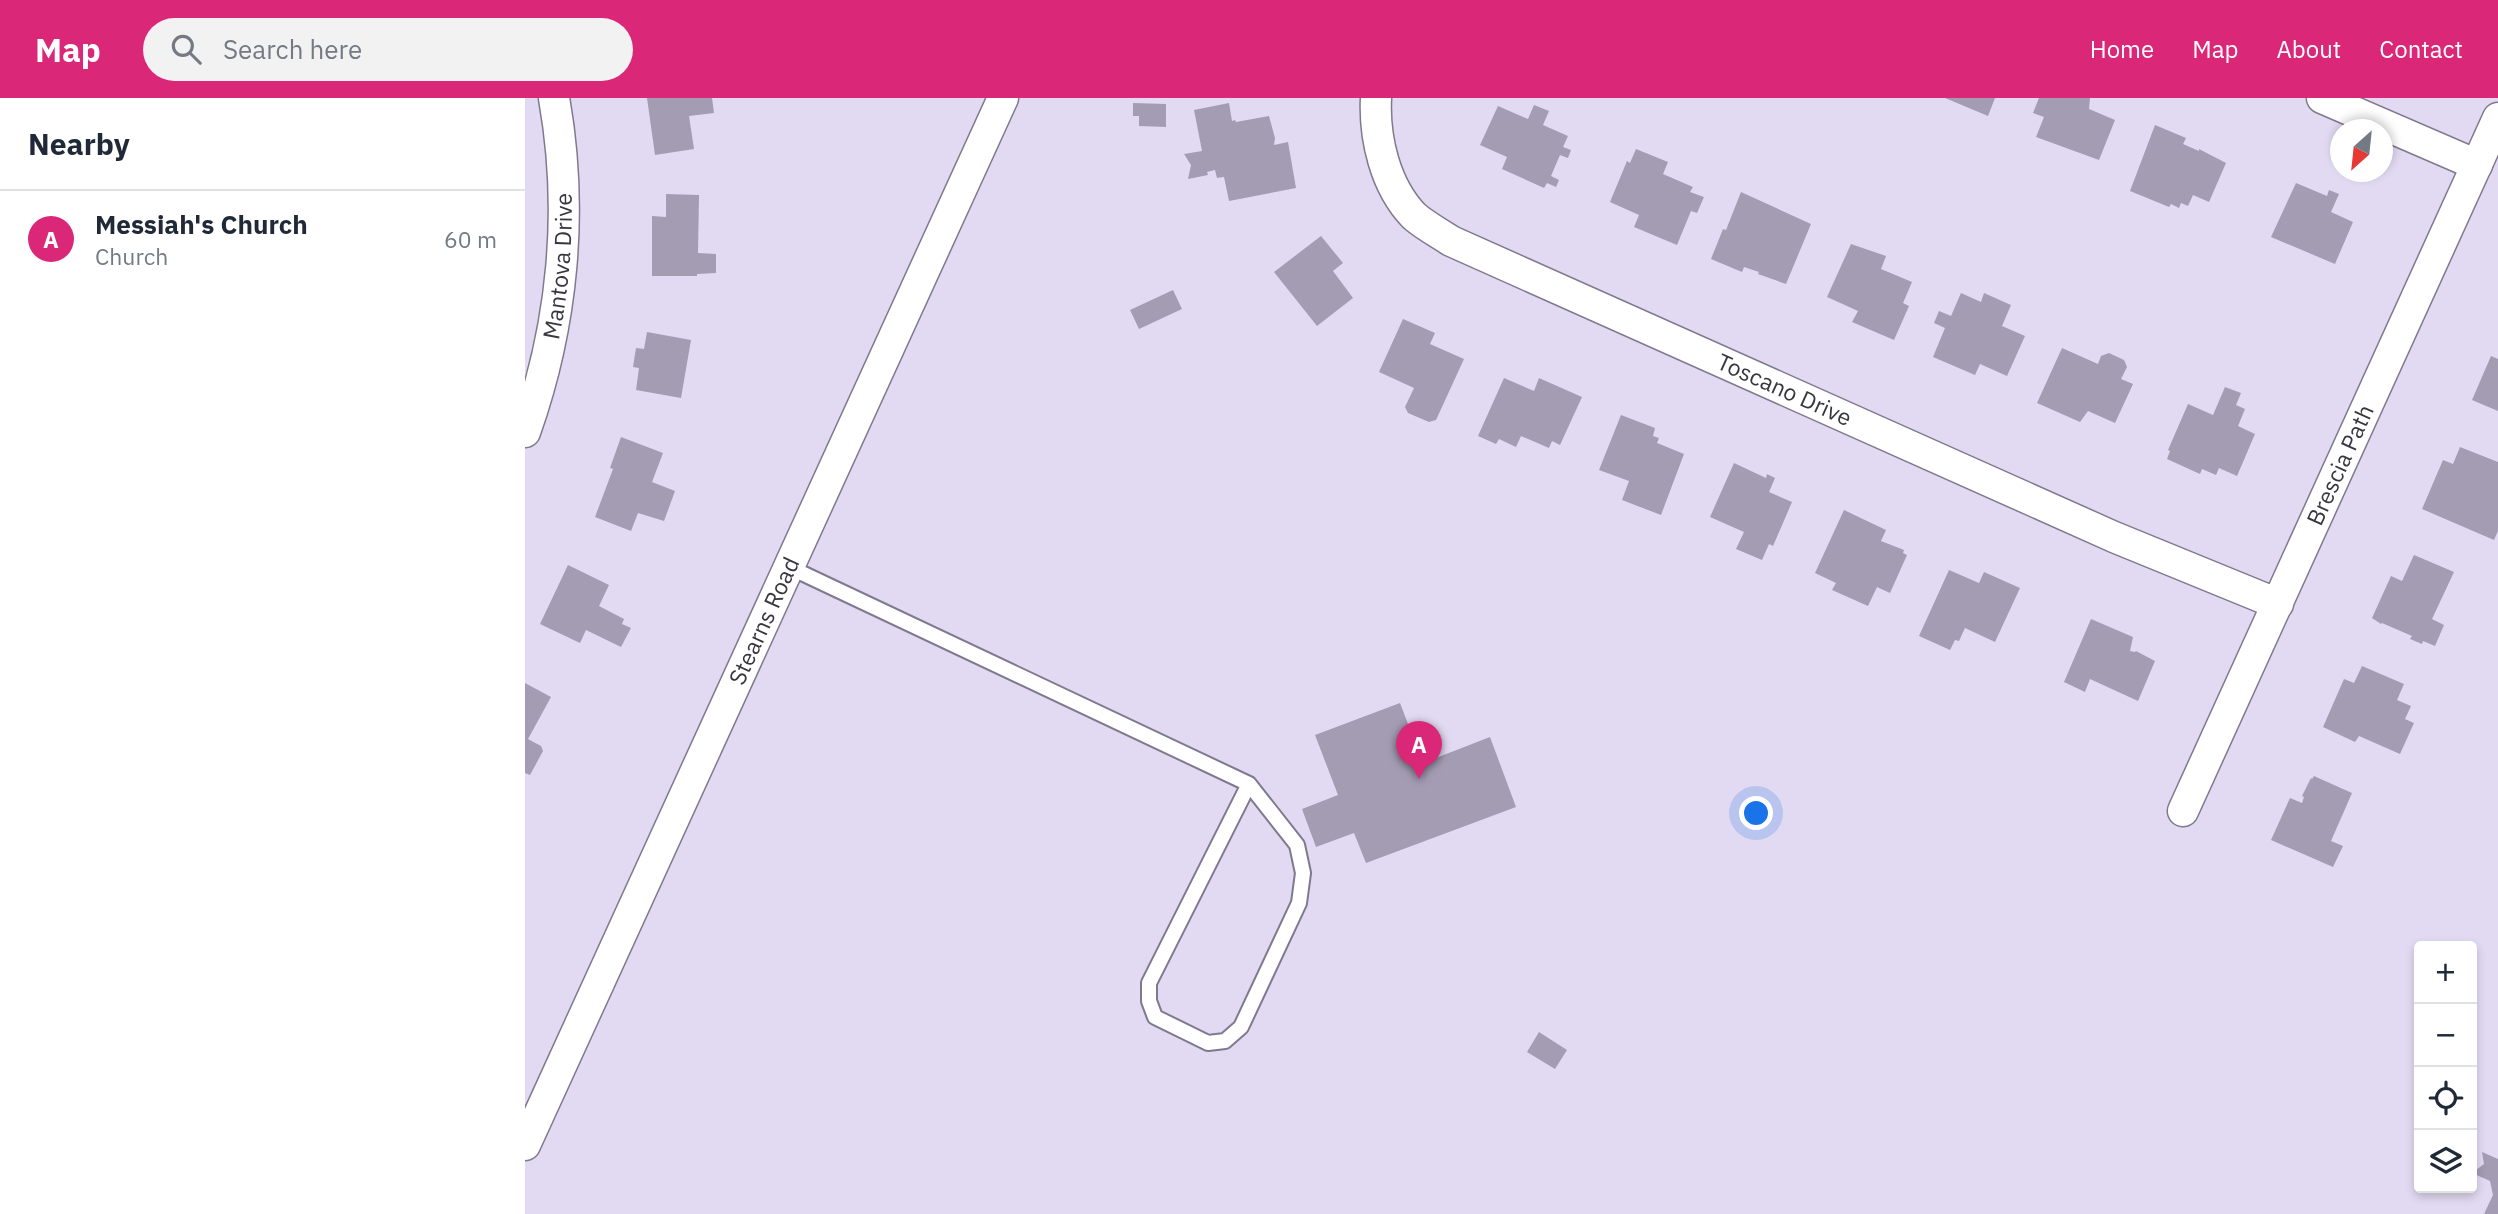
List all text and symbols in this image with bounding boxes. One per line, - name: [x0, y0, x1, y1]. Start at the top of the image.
- search box: [143, 18, 633, 81]
- text: Map: [35, 28, 101, 71]
- icon: search: [167, 30, 205, 68]
- text: Search here: [223, 32, 362, 66]
- text: Home: [2090, 33, 2154, 65]
- text: Map: [2192, 33, 2238, 65]
- text: About: [2276, 33, 2341, 65]
- text: Contact: [2379, 33, 2463, 65]
- north arrow: [2330, 119, 2393, 182]
- text: Nearby: [28, 124, 130, 163]
- street label: Mantova Drive: [535, 193, 578, 342]
- text: Messiah's Church: [95, 207, 308, 241]
- text: A: [43, 224, 59, 254]
- text: 60 m: [444, 224, 497, 254]
- text: Church: [95, 241, 168, 271]
- street label: Toscano Drive: [1713, 346, 1857, 432]
- street label: Brescia Path: [2299, 400, 2380, 530]
- street label: Stearns Road: [721, 552, 805, 689]
- pin: A: [1396, 721, 1442, 779]
- your location: [1739, 796, 1773, 830]
- map controls: [2414, 941, 2477, 1193]
- button: +: [2414, 941, 2477, 1004]
- button: −: [2414, 1004, 2477, 1067]
- button: locate: [2414, 1067, 2477, 1130]
- button: layers: [2414, 1130, 2477, 1193]

